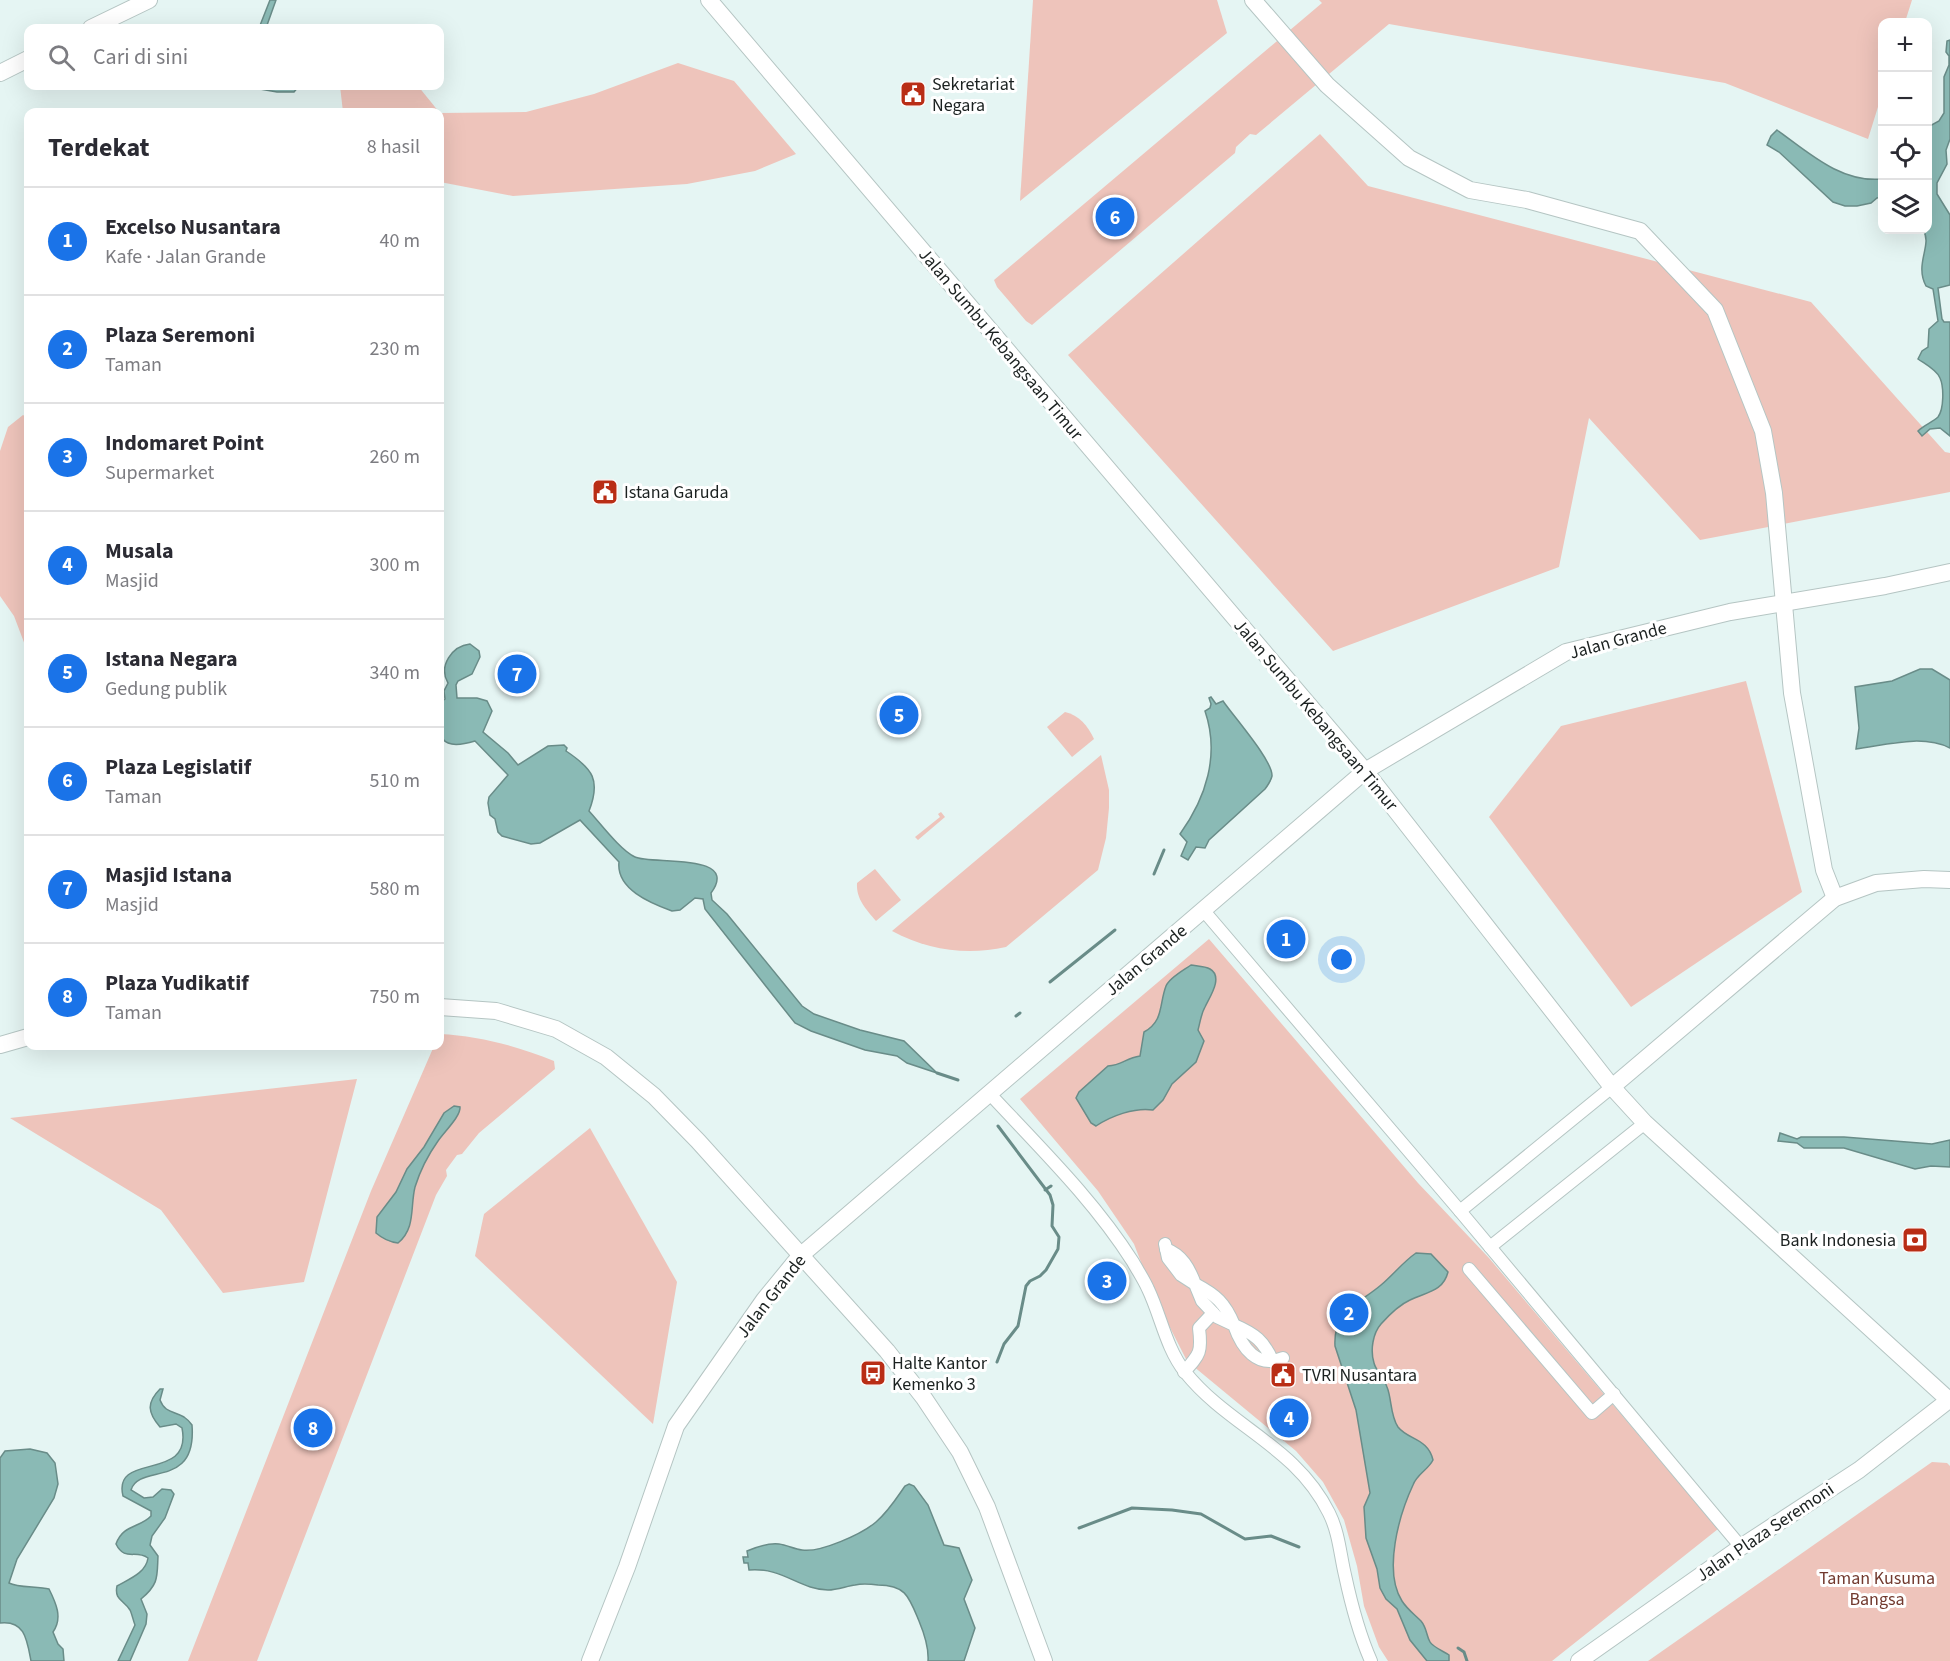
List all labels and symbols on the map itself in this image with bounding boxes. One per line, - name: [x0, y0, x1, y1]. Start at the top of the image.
- place label: Sekretariat Negara: [932, 72, 1015, 118]
- public building icon: Sekretariat Negara: [898, 79, 928, 109]
- pin: 6: [1096, 194, 1134, 240]
- street label: Jalan Sumbu Kebangsaan Timur: [913, 243, 1089, 446]
- public building icon: Istana Garuda: [590, 477, 620, 507]
- place label: Istana Garuda: [624, 480, 729, 505]
- street label: Jalan Sumbu Kebangsaan Timur: [1228, 614, 1404, 817]
- street label: Jalan Grande: [1567, 616, 1670, 665]
- pin: 7: [498, 652, 536, 696]
- pin: 5: [880, 692, 918, 738]
- pin: 1: [1266, 916, 1306, 962]
- street label: Jalan Grande: [1100, 919, 1193, 1002]
- your location: [1327, 945, 1356, 974]
- bank icon: Bank Indonesia: [1900, 1225, 1930, 1255]
- place label: Bank Indonesia: [1780, 1228, 1896, 1253]
- street label: Jalan Grande: [731, 1249, 812, 1343]
- pin: 3: [1088, 1258, 1126, 1304]
- pin: 2: [1330, 1290, 1368, 1336]
- place label: Halte Kantor Kemenko 3: [892, 1351, 988, 1397]
- bus stop icon: Halte Kantor Kemenko 3: [858, 1358, 888, 1388]
- public building icon: TVRI Nusantara: [1268, 1360, 1298, 1390]
- place label: TVRI Nusantara: [1302, 1363, 1417, 1388]
- pin: 4: [1270, 1396, 1308, 1440]
- pin: 8: [294, 1406, 332, 1450]
- street label: Jalan Plaza Seremoni: [1692, 1477, 1839, 1588]
- park label: Taman Kusuma Bangsa: [1819, 1566, 1935, 1612]

